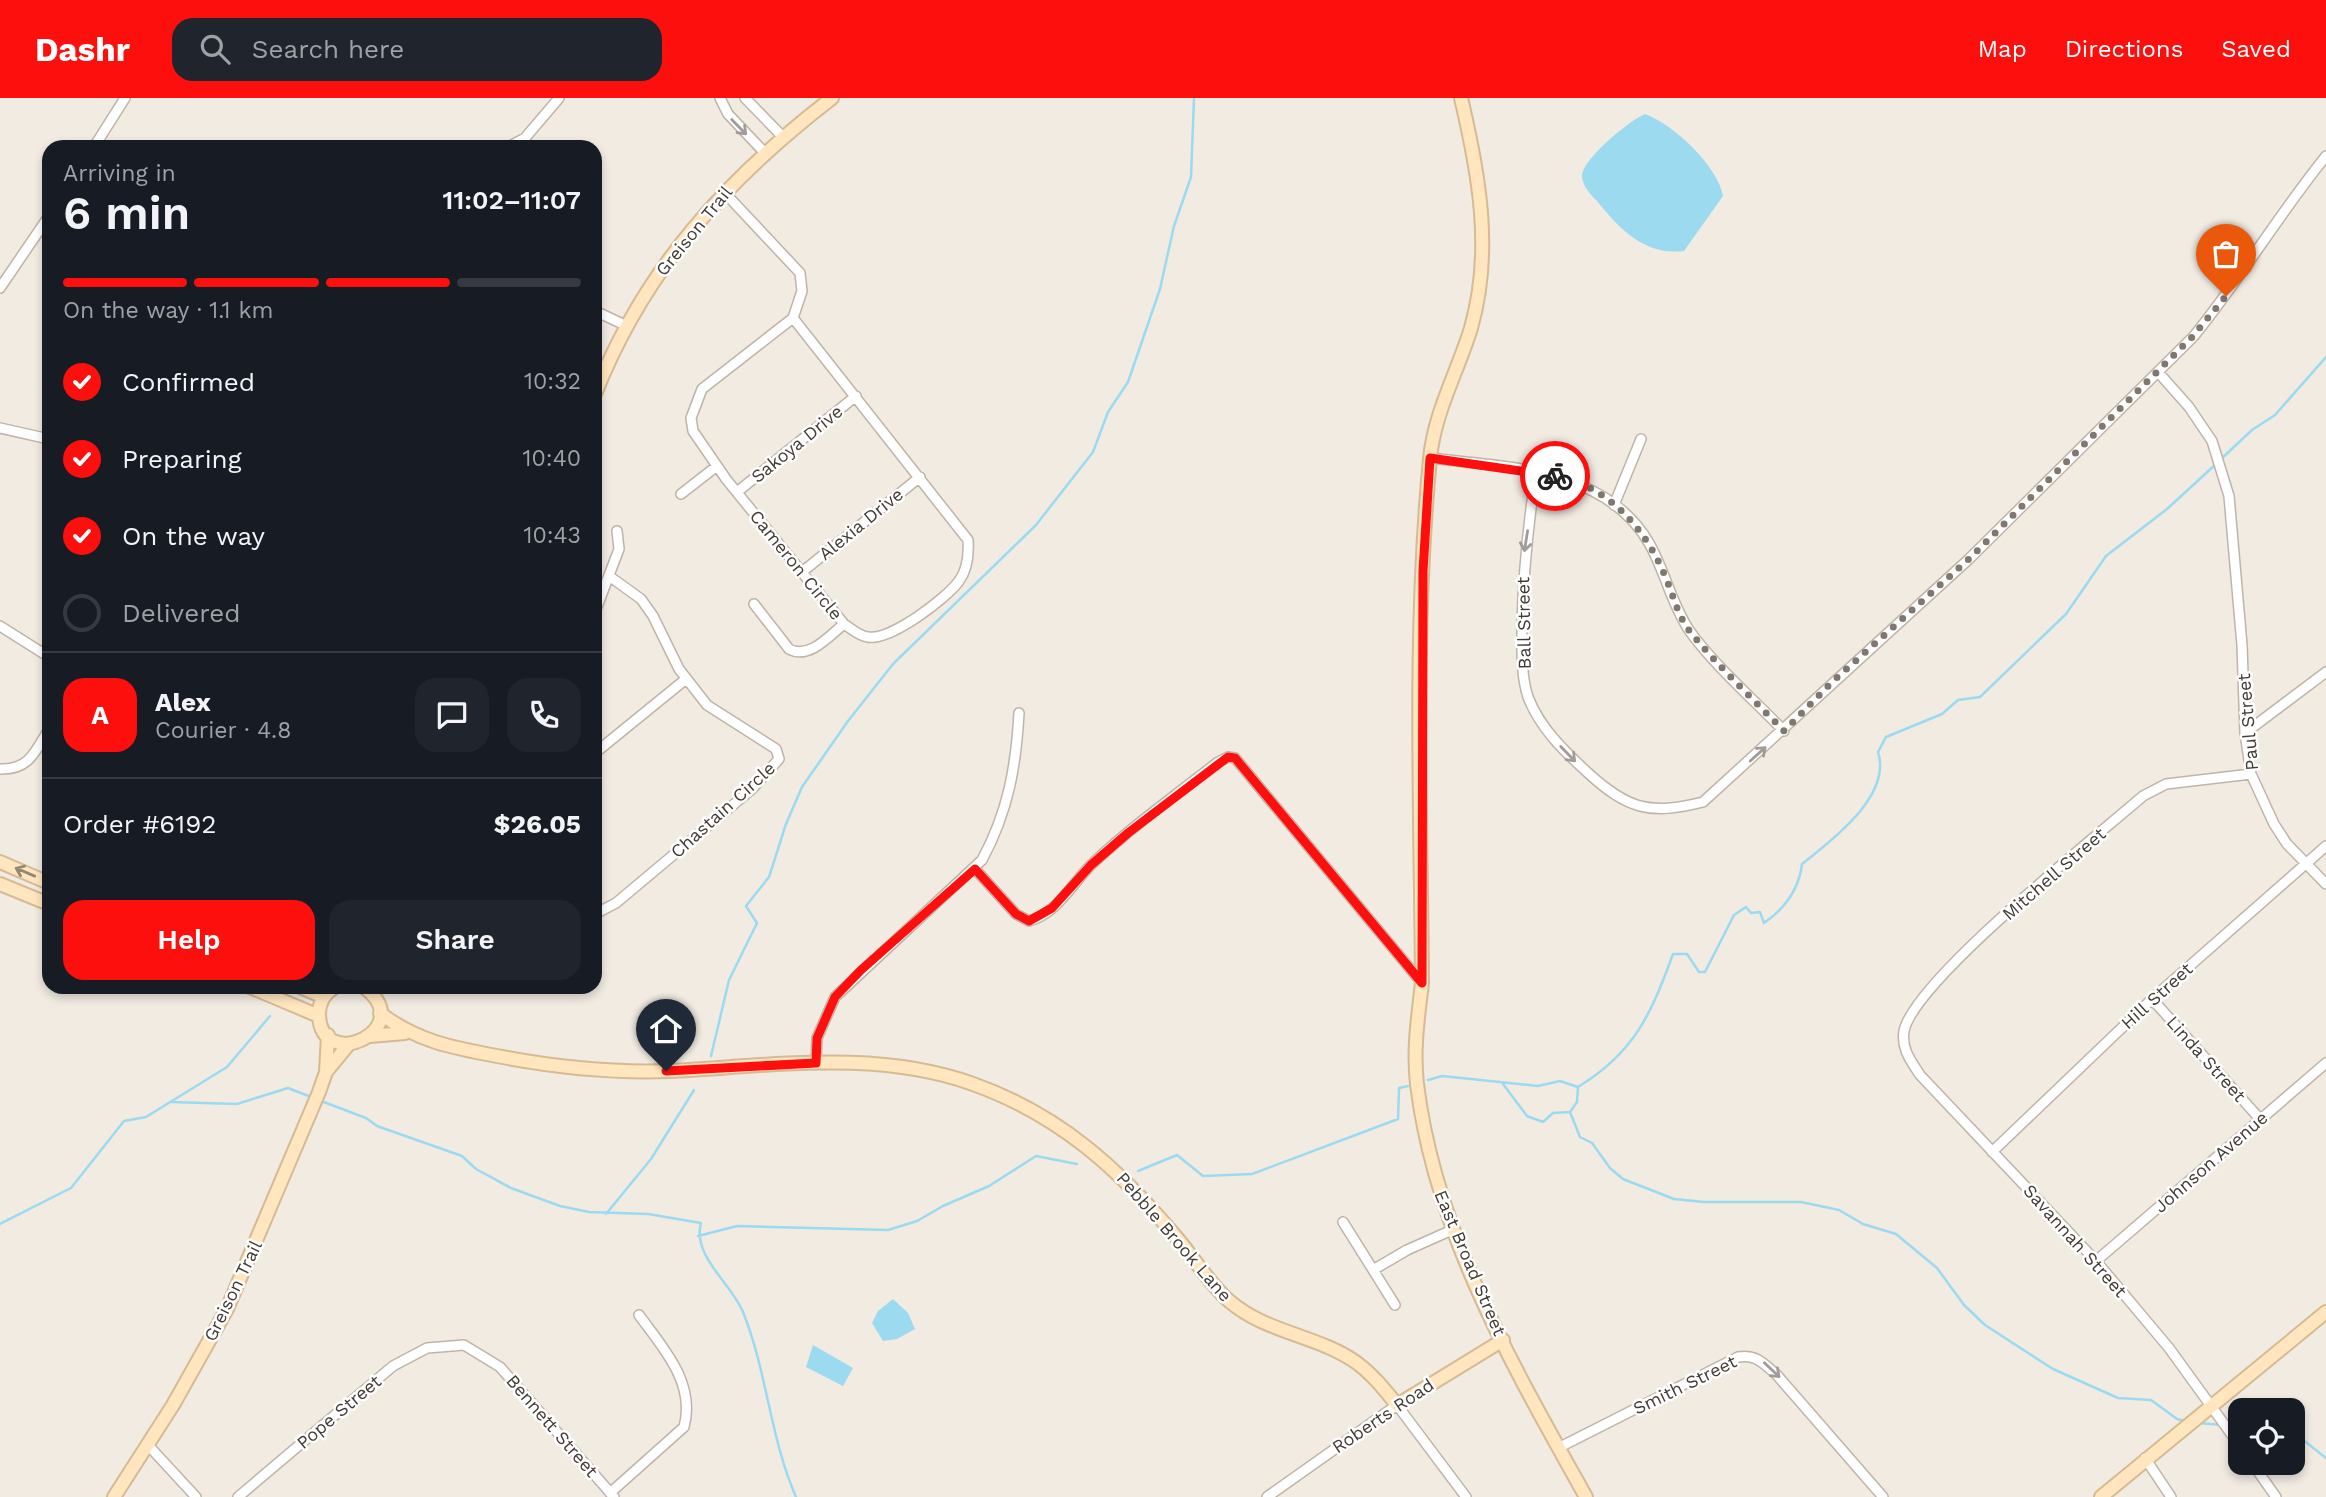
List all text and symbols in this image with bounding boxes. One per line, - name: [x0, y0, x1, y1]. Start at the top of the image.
- search box: [172, 18, 662, 81]
- text: Dashr: [35, 30, 130, 69]
- icon: search: [196, 30, 234, 68]
- text: Search here: [252, 34, 404, 64]
- text: Map: [1978, 35, 2027, 63]
- text: Directions: [2065, 35, 2183, 63]
- text: Saved: [2221, 35, 2291, 63]
- one-way arrow: [731, 118, 748, 135]
- text: Arriving in: [63, 160, 176, 187]
- street label: Greison Trail: [651, 181, 737, 280]
- text: 11:02–11:07: [443, 185, 581, 215]
- text: 6 min: [63, 186, 190, 240]
- pin: [2196, 224, 2256, 296]
- icon: bag: [2207, 235, 2245, 273]
- text: On the way · 1.1 km: [63, 297, 273, 324]
- icon: check: [63, 363, 101, 401]
- text: Confirmed: [122, 367, 255, 397]
- text: 10:32: [524, 368, 581, 395]
- street label: Sakoya Drive: [747, 400, 847, 487]
- icon: check: [63, 440, 101, 478]
- courier: [1520, 441, 1590, 511]
- text: Preparing: [122, 444, 242, 474]
- text: 10:40: [523, 445, 581, 472]
- icon: bike: [1536, 457, 1574, 495]
- street label: Alexia Drive: [814, 483, 907, 564]
- street label: Cameron Circle: [746, 505, 847, 624]
- icon: check: [63, 517, 101, 555]
- text: On the way: [122, 521, 265, 551]
- text: 10:43: [523, 522, 581, 549]
- one-way arrow: [1519, 529, 1532, 551]
- street label: Ball Street: [1512, 576, 1535, 670]
- text: Delivered: [122, 598, 241, 628]
- street label: Paul Street: [2233, 672, 2262, 772]
- button: chat: [415, 678, 489, 752]
- button: phone: [507, 678, 581, 752]
- text: Alex: [155, 687, 211, 717]
- text: A: [91, 700, 109, 730]
- text: Courier · 4.8: [155, 717, 291, 744]
- one-way arrow: [1560, 745, 1577, 762]
- one-way arrow: [1749, 746, 1766, 763]
- street label: Chastain Circle: [666, 757, 779, 862]
- text: Order #6192: [63, 809, 216, 839]
- text: $26.05: [494, 809, 581, 839]
- street label: Mitchell Street: [1998, 823, 2110, 924]
- one-way arrow: [14, 865, 36, 878]
- button: Help: [63, 900, 315, 980]
- button: Share: [329, 900, 581, 980]
- street label: Hill Street: [2117, 958, 2197, 1033]
- pin: [636, 999, 696, 1071]
- icon: home: [647, 1010, 685, 1048]
- street label: Linda Street: [2162, 1011, 2251, 1106]
- street label: Johnson Avenue: [2150, 1107, 2272, 1217]
- street label: Pebble Brook Lane: [1112, 1168, 1236, 1306]
- street label: Savannah Street: [2019, 1180, 2132, 1302]
- street label: East Broad Street: [1430, 1187, 1511, 1339]
- street label: Greison Trail: [199, 1237, 266, 1345]
- street label: Smith Street: [1630, 1350, 1740, 1419]
- one-way arrow: [1763, 1362, 1780, 1379]
- street label: Pope Street: [292, 1370, 385, 1453]
- street label: Bennett Street: [502, 1370, 603, 1482]
- street label: Roberts Road: [1328, 1374, 1438, 1457]
- map controls: [2228, 1398, 2305, 1475]
- button: locate: [2228, 1398, 2305, 1475]

